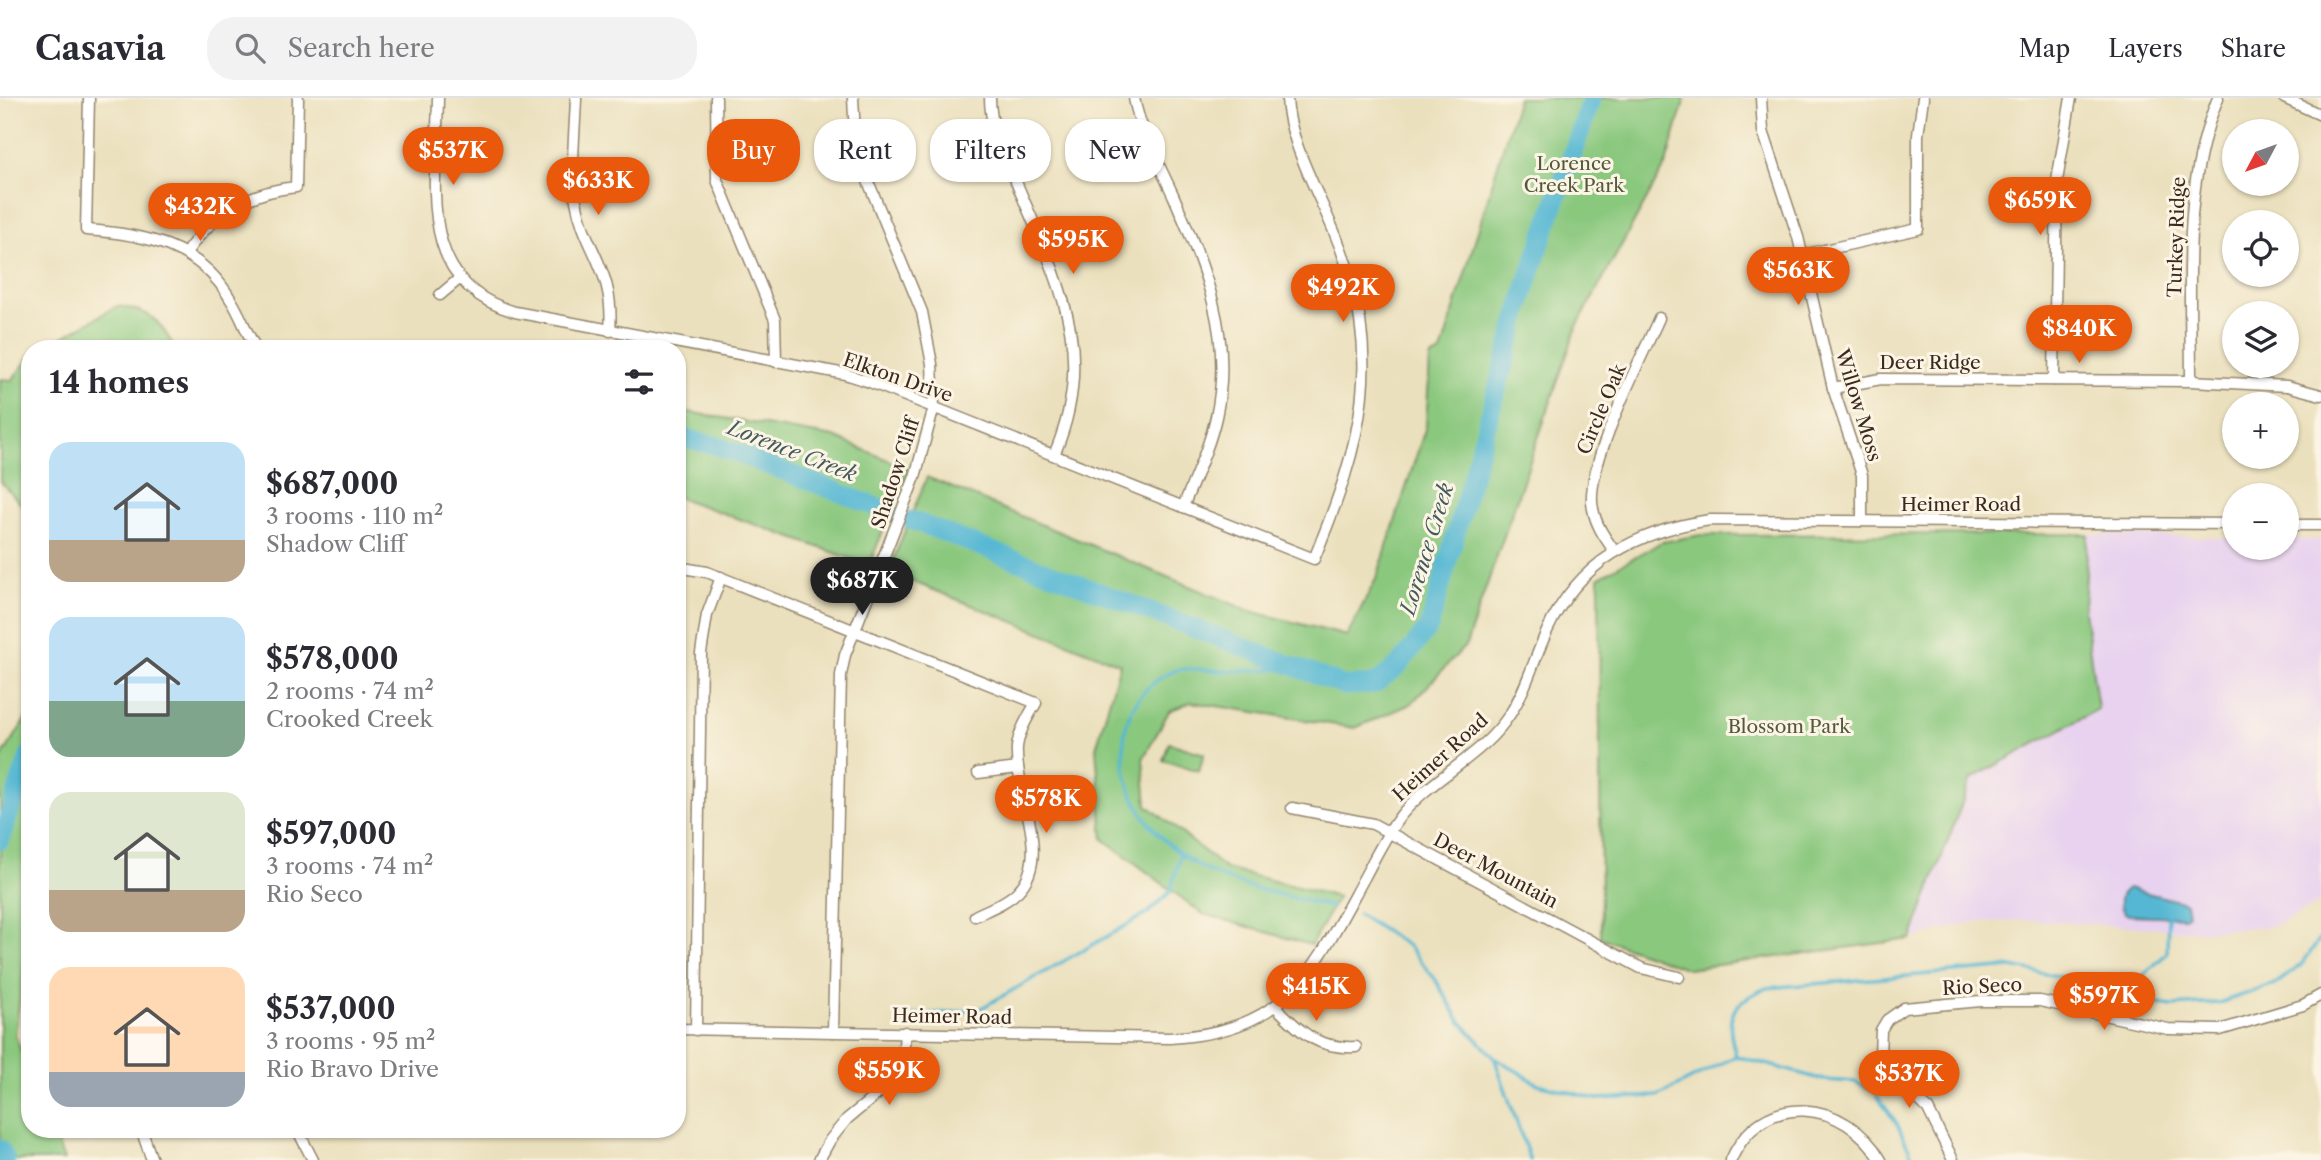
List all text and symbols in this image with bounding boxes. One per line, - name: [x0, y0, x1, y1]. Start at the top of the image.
- search box: [207, 17, 697, 80]
- text: Casavia: [35, 28, 165, 69]
- icon: search: [231, 29, 269, 67]
- text: Search here: [287, 32, 435, 64]
- text: Map: [2019, 34, 2070, 63]
- text: Layers: [2108, 34, 2183, 63]
- text: Share: [2221, 34, 2286, 63]
- chip: Buy: [707, 119, 800, 182]
- chip: Rent: [814, 119, 916, 182]
- chip: Filters: [930, 119, 1051, 182]
- chip: New: [1065, 119, 1165, 182]
- north arrow: [2222, 119, 2300, 196]
- map controls: [2222, 119, 2299, 560]
- pin: $537K: [404, 127, 502, 187]
- text: $537K: [419, 136, 487, 164]
- park label: Lorence Creek Park: [1524, 152, 1625, 197]
- pin: $633K: [549, 158, 647, 217]
- text: $633K: [563, 166, 633, 194]
- street label: Turkey Ridge: [2163, 176, 2190, 298]
- pin: $659K: [1991, 178, 2089, 237]
- pin: $432K: [151, 184, 249, 243]
- text: $659K: [2004, 186, 2076, 214]
- text: $432K: [164, 192, 236, 220]
- button: locate: [2222, 210, 2299, 287]
- pin: $595K: [1024, 216, 1122, 276]
- text: $595K: [1038, 225, 1108, 253]
- pin: $563K: [1749, 248, 1847, 307]
- text: $563K: [1763, 256, 1833, 284]
- pin: $492K: [1294, 264, 1392, 324]
- text: $492K: [1307, 273, 1379, 301]
- button: layers: [2222, 301, 2299, 378]
- pin: $840K: [2030, 306, 2128, 365]
- text: $840K: [2042, 314, 2116, 342]
- street label: Willow Moss: [1830, 345, 1886, 464]
- street label: Elkton Drive: [840, 348, 956, 407]
- street label: Deer Ridge: [1879, 351, 1981, 374]
- street label: Circle Oak: [1572, 359, 1631, 458]
- icon: filters: [620, 363, 658, 401]
- text: 14 homes: [49, 364, 189, 401]
- button: +: [2222, 392, 2299, 469]
- street label: Shadow Cliff: [867, 413, 925, 532]
- water label: Lorence Creek: [722, 414, 860, 487]
- text: $687,000: [266, 465, 398, 502]
- icon: home: [105, 470, 189, 554]
- water label: Lorence Creek: [1394, 480, 1458, 620]
- button: −: [2222, 483, 2299, 560]
- street label: Heimer Road: [1901, 493, 2022, 516]
- text: 3 rooms · 110 m²: [266, 502, 443, 530]
- text: Shadow Cliff: [266, 530, 406, 558]
- pin: $687K: [813, 558, 911, 617]
- text: $687K: [826, 566, 898, 594]
- text: $578,000: [266, 640, 399, 677]
- icon: home: [105, 645, 189, 729]
- text: 2 rooms · 74 m²: [266, 677, 434, 705]
- text: Crooked Creek: [266, 705, 433, 733]
- street label: Heimer Road: [1388, 708, 1493, 806]
- park label: Blossom Park: [1728, 715, 1851, 738]
- pin: $578K: [997, 776, 1095, 835]
- text: $578K: [1011, 784, 1081, 812]
- text: $597,000: [266, 815, 396, 852]
- icon: home: [105, 820, 189, 904]
- street label: Deer Mountain: [1430, 828, 1562, 913]
- text: 3 rooms · 74 m²: [266, 852, 433, 880]
- text: Rio Seco: [266, 880, 363, 908]
- pin: $415K: [1267, 964, 1365, 1023]
- text: $415K: [1282, 972, 1350, 1000]
- pin: $597K: [2055, 972, 2153, 1032]
- street label: Rio Seco: [1941, 973, 2023, 1000]
- text: $597K: [2069, 981, 2139, 1009]
- text: $537,000: [266, 990, 396, 1027]
- icon: home: [105, 995, 189, 1079]
- street label: Heimer Road: [892, 1004, 1013, 1029]
- text: 3 rooms · 95 m²: [266, 1027, 435, 1055]
- pin: $559K: [840, 1048, 938, 1107]
- pin: $537K: [1860, 1051, 1958, 1110]
- text: Rio Bravo Drive: [266, 1055, 439, 1083]
- text: $559K: [854, 1056, 924, 1084]
- text: $537K: [1875, 1059, 1943, 1087]

